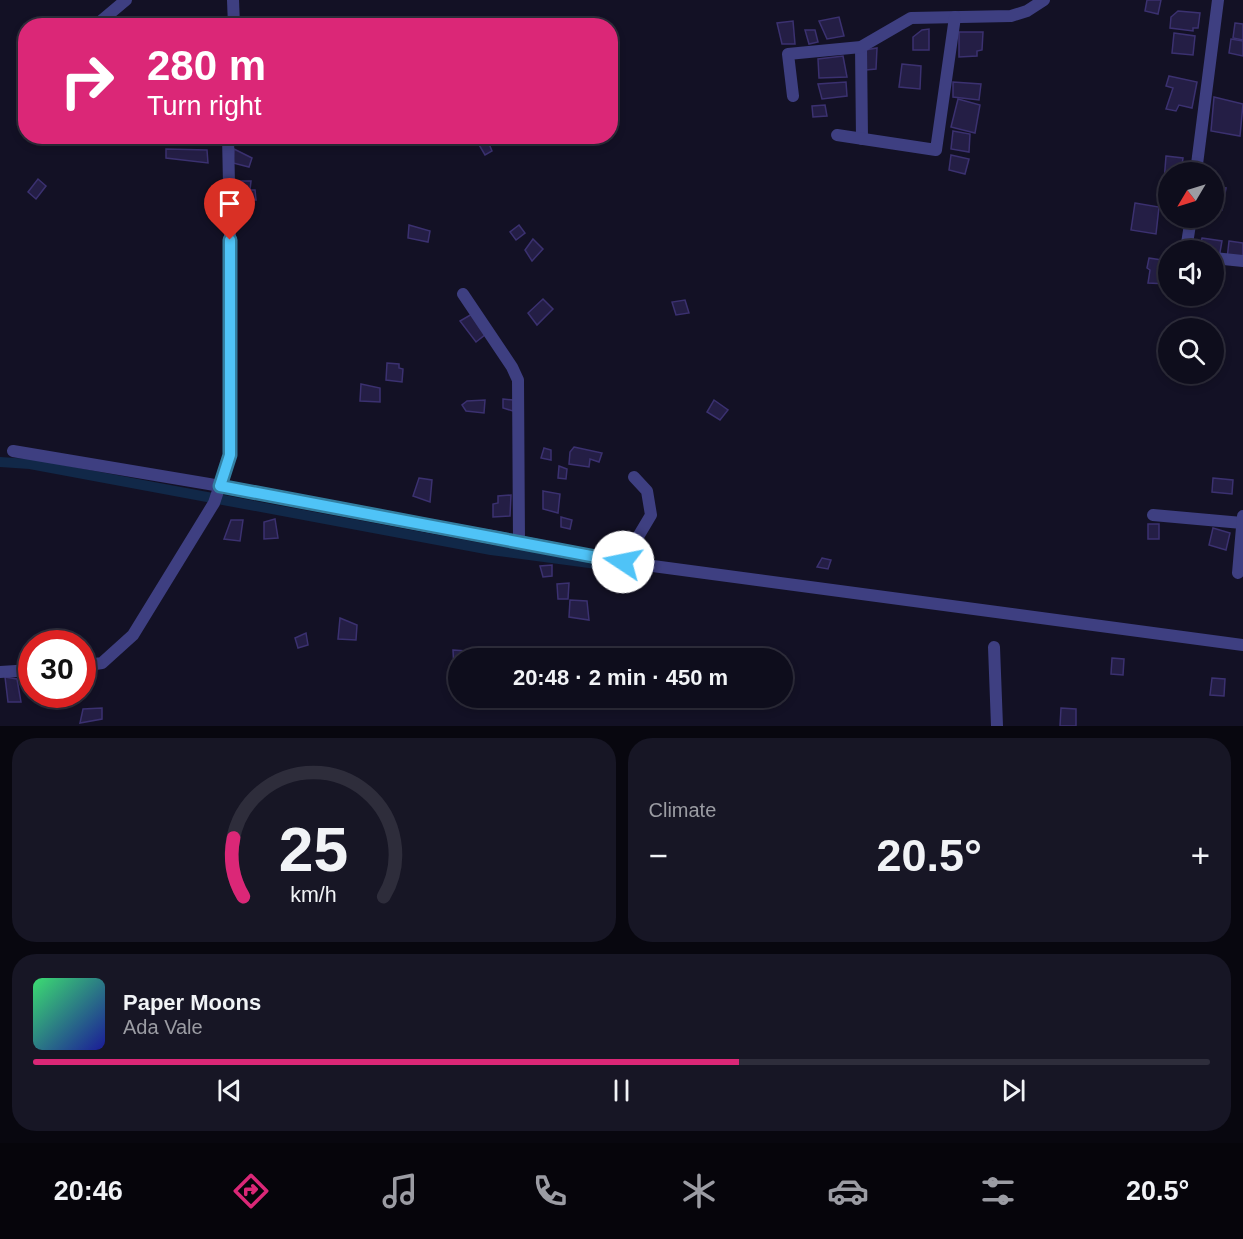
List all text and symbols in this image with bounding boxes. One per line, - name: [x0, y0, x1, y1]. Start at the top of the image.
- icon: right: [48, 42, 126, 120]
- text: 280 m: [147, 42, 266, 89]
- text: Turn right: [147, 91, 262, 121]
- north arrow: [1158, 162, 1224, 228]
- map controls: [1158, 162, 1224, 384]
- pin: [204, 178, 255, 240]
- icon: arrive: [213, 187, 246, 220]
- button: sound: [1158, 240, 1224, 306]
- button: search: [1158, 318, 1224, 384]
- position arrow: [591, 530, 655, 594]
- speed limit sign: 30: [18, 630, 96, 708]
- text: 20:48 · 2 min · 450 m: [513, 665, 728, 690]
- text: Climate: [649, 799, 716, 821]
- text: 25: [279, 815, 348, 884]
- text: 20.5°: [876, 830, 982, 881]
- text: −: [649, 837, 668, 874]
- text: +: [1191, 837, 1210, 874]
- text: km/h: [291, 883, 337, 907]
- text: Paper Moons: [123, 990, 261, 1015]
- text: Ada Vale: [123, 1016, 203, 1038]
- icon: previous: [213, 1074, 246, 1107]
- icon: pause: [605, 1074, 638, 1107]
- icon: next: [997, 1074, 1030, 1107]
- icon: directions: [230, 1170, 272, 1212]
- icon: music: [379, 1170, 421, 1212]
- icon: phone: [529, 1170, 571, 1212]
- icon: climate: [678, 1170, 720, 1212]
- icon: car: [827, 1170, 869, 1212]
- icon: filters: [977, 1170, 1019, 1212]
- text: 20:46: [54, 1176, 123, 1206]
- text: 20.5°: [1126, 1176, 1189, 1206]

